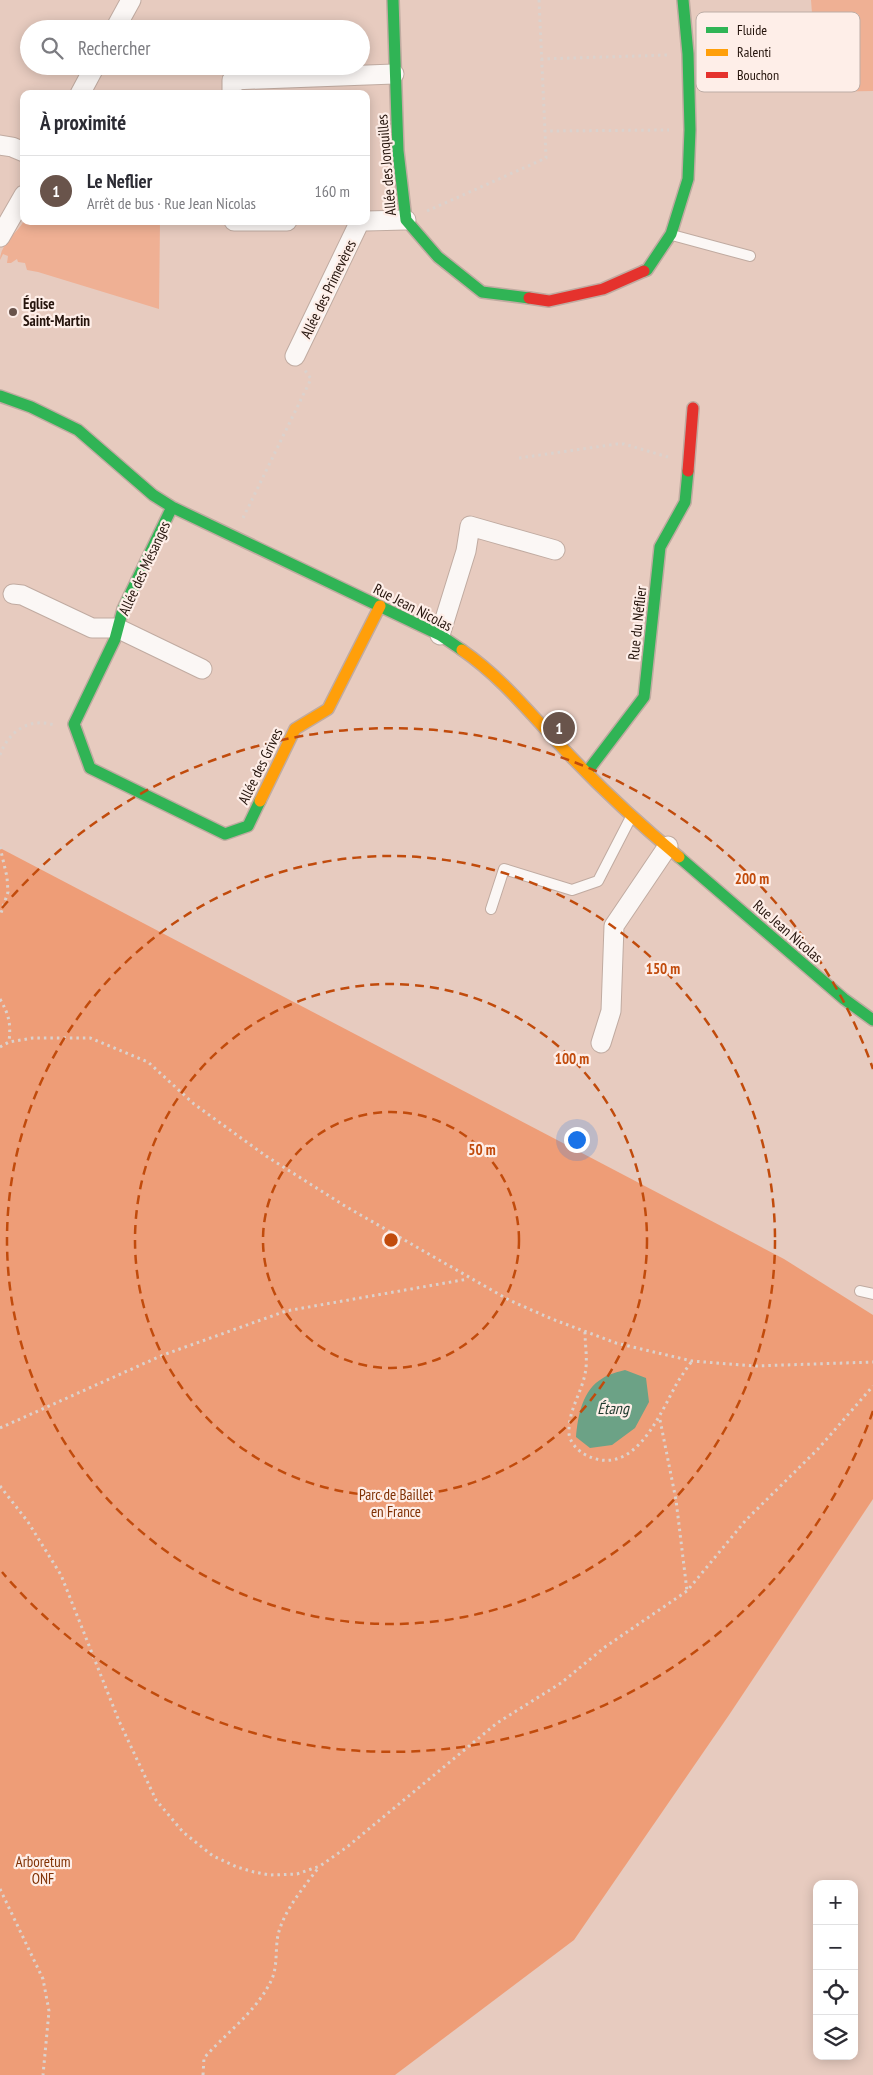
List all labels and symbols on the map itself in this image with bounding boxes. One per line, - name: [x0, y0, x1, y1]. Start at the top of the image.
- legend: [696, 12, 860, 92]
- text: Fluide: [737, 21, 767, 39]
- text: Ralenti: [737, 43, 771, 61]
- text: Bouchon: [737, 66, 779, 84]
- street label: Allée des Jonquilles: [372, 114, 400, 216]
- street label: Allée des Primevères: [296, 237, 360, 341]
- place label: Église Saint-Martin: [23, 294, 90, 330]
- marker: Église Saint-Martin: [7, 306, 19, 318]
- street label: Allée des Mésanges: [114, 518, 174, 618]
- street label: Rue Jean Nicolas: [370, 579, 456, 635]
- street label: Rue du Néflier: [624, 584, 650, 661]
- pin: 1: [543, 709, 575, 747]
- street label: Allée des Grives: [233, 725, 287, 807]
- text: 200 m: [735, 869, 769, 888]
- street label: Rue Jean Nicolas: [749, 896, 827, 966]
- text: 150 m: [646, 959, 680, 978]
- text: 100 m: [555, 1049, 589, 1068]
- your location: [564, 1127, 590, 1153]
- text: 50 m: [468, 1140, 496, 1159]
- centre of rings: [382, 1231, 400, 1249]
- water label: Étang: [597, 1398, 630, 1418]
- park label: Parc de Baillet en France: [359, 1485, 433, 1521]
- park label: Arboretum ONF: [16, 1852, 70, 1888]

